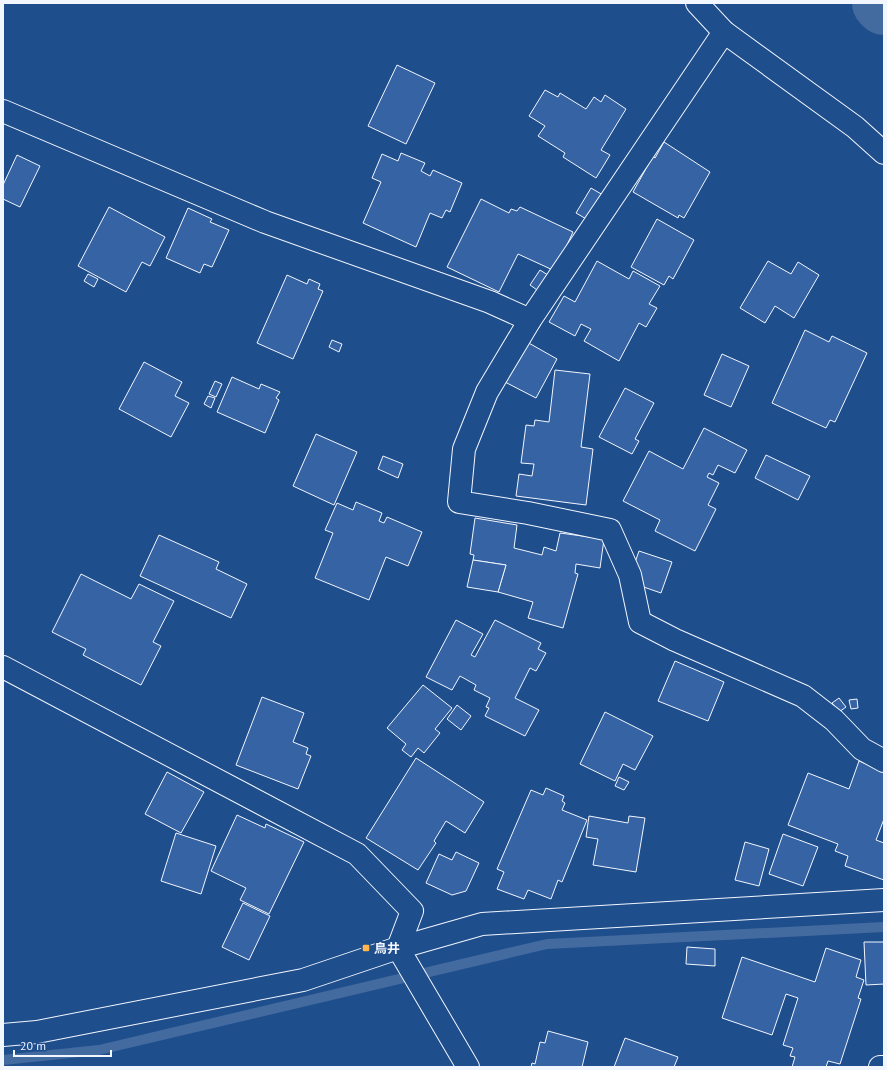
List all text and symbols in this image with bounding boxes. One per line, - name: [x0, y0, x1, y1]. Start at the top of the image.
- place label: 鳥井: [374, 940, 400, 957]
- marker: 鳥井: [361, 943, 371, 953]
- scale bar: [14, 1032, 111, 1058]
- text: 20 m: [20, 1038, 46, 1053]

